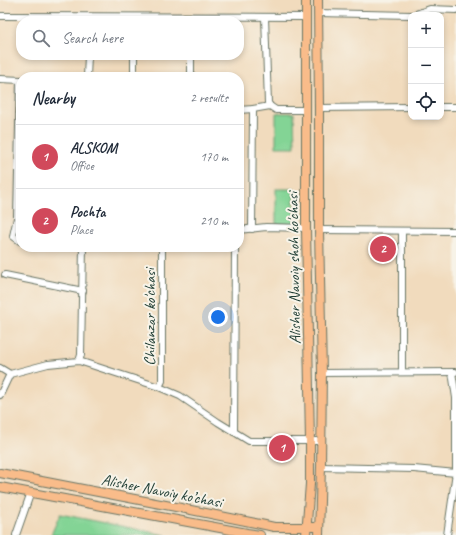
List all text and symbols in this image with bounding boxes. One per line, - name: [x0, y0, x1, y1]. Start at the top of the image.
- map controls: [408, 12, 444, 120]
- button: +: [408, 12, 444, 48]
- search box: [16, 16, 244, 60]
- icon: search: [30, 27, 52, 49]
- text: Search here: [62, 29, 123, 48]
- button: −: [408, 48, 444, 84]
- button: locate: [408, 84, 444, 120]
- text: Nearby: [32, 88, 75, 109]
- text: 2 results: [190, 90, 228, 106]
- text: ALSKOM: [70, 139, 117, 158]
- text: 1: [42, 149, 48, 165]
- text: 170 m: [200, 149, 228, 165]
- text: Office: [70, 158, 94, 174]
- street label: Alisher Navoiy shoh ko'chasi: [283, 190, 305, 344]
- text: Pochta: [70, 203, 106, 222]
- text: 2: [42, 213, 48, 229]
- text: 210 m: [200, 213, 228, 229]
- text: Place: [70, 222, 93, 238]
- pin: 2: [370, 234, 396, 264]
- street label: Chilanzar ko'chasi: [140, 266, 160, 366]
- your location: [208, 307, 228, 327]
- pin: 1: [269, 433, 295, 463]
- street label: Alisher Navoiy ko’chasi: [100, 469, 226, 513]

